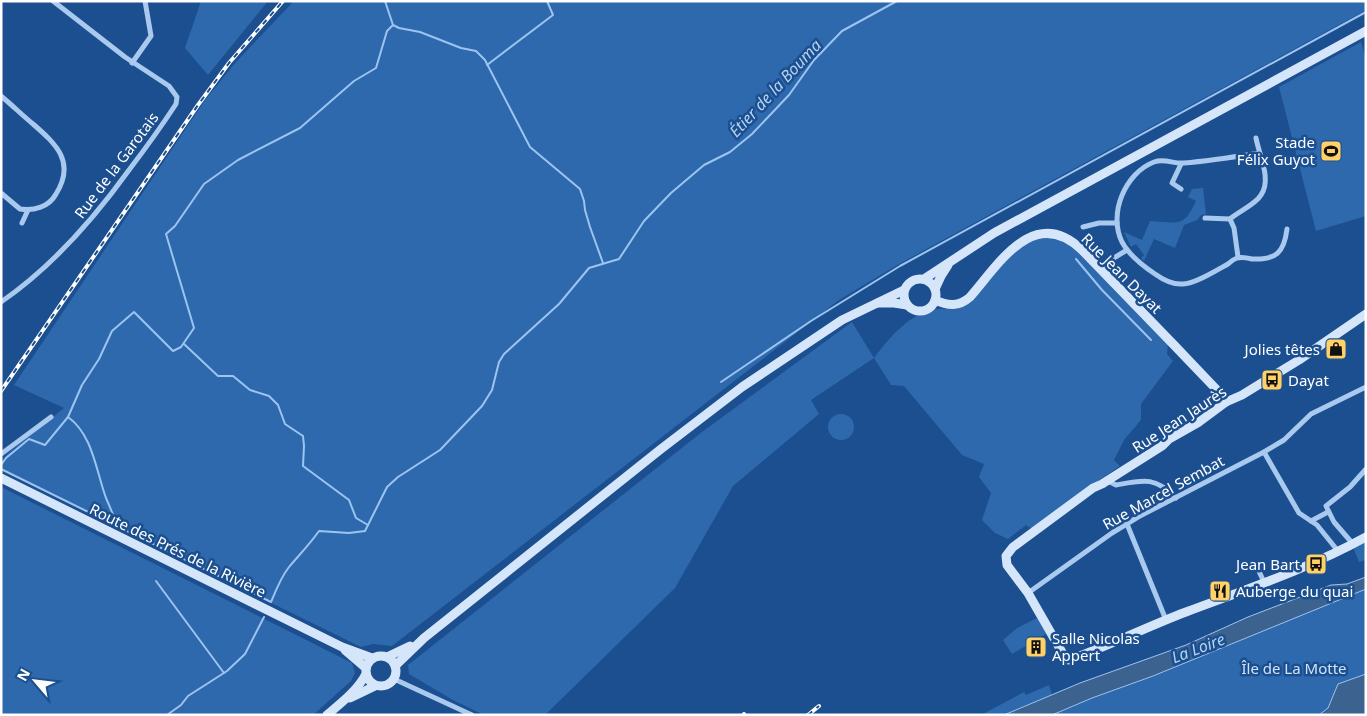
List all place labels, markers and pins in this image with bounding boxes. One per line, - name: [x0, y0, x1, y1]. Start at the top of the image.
- place label: Stade Félix Guyot: [1237, 132, 1316, 169]
- sports icon: Stade Félix Guyot: [1319, 139, 1343, 163]
- shop icon: Jolies têtes: [1324, 337, 1348, 361]
- place label: Jolies têtes: [1243, 339, 1320, 359]
- bus stop icon: Dayat: [1260, 368, 1284, 392]
- place label: Dayat: [1288, 370, 1329, 390]
- bus stop icon: Jean Bart: [1304, 552, 1328, 576]
- place label: Jean Bart: [1234, 554, 1301, 574]
- restaurant icon: Auberge du quai: [1208, 579, 1232, 603]
- place label: Auberge du quai: [1236, 581, 1353, 601]
- place label: Salle Nicolas Appert: [1052, 628, 1140, 665]
- building icon: Salle Nicolas Appert: [1024, 635, 1048, 659]

